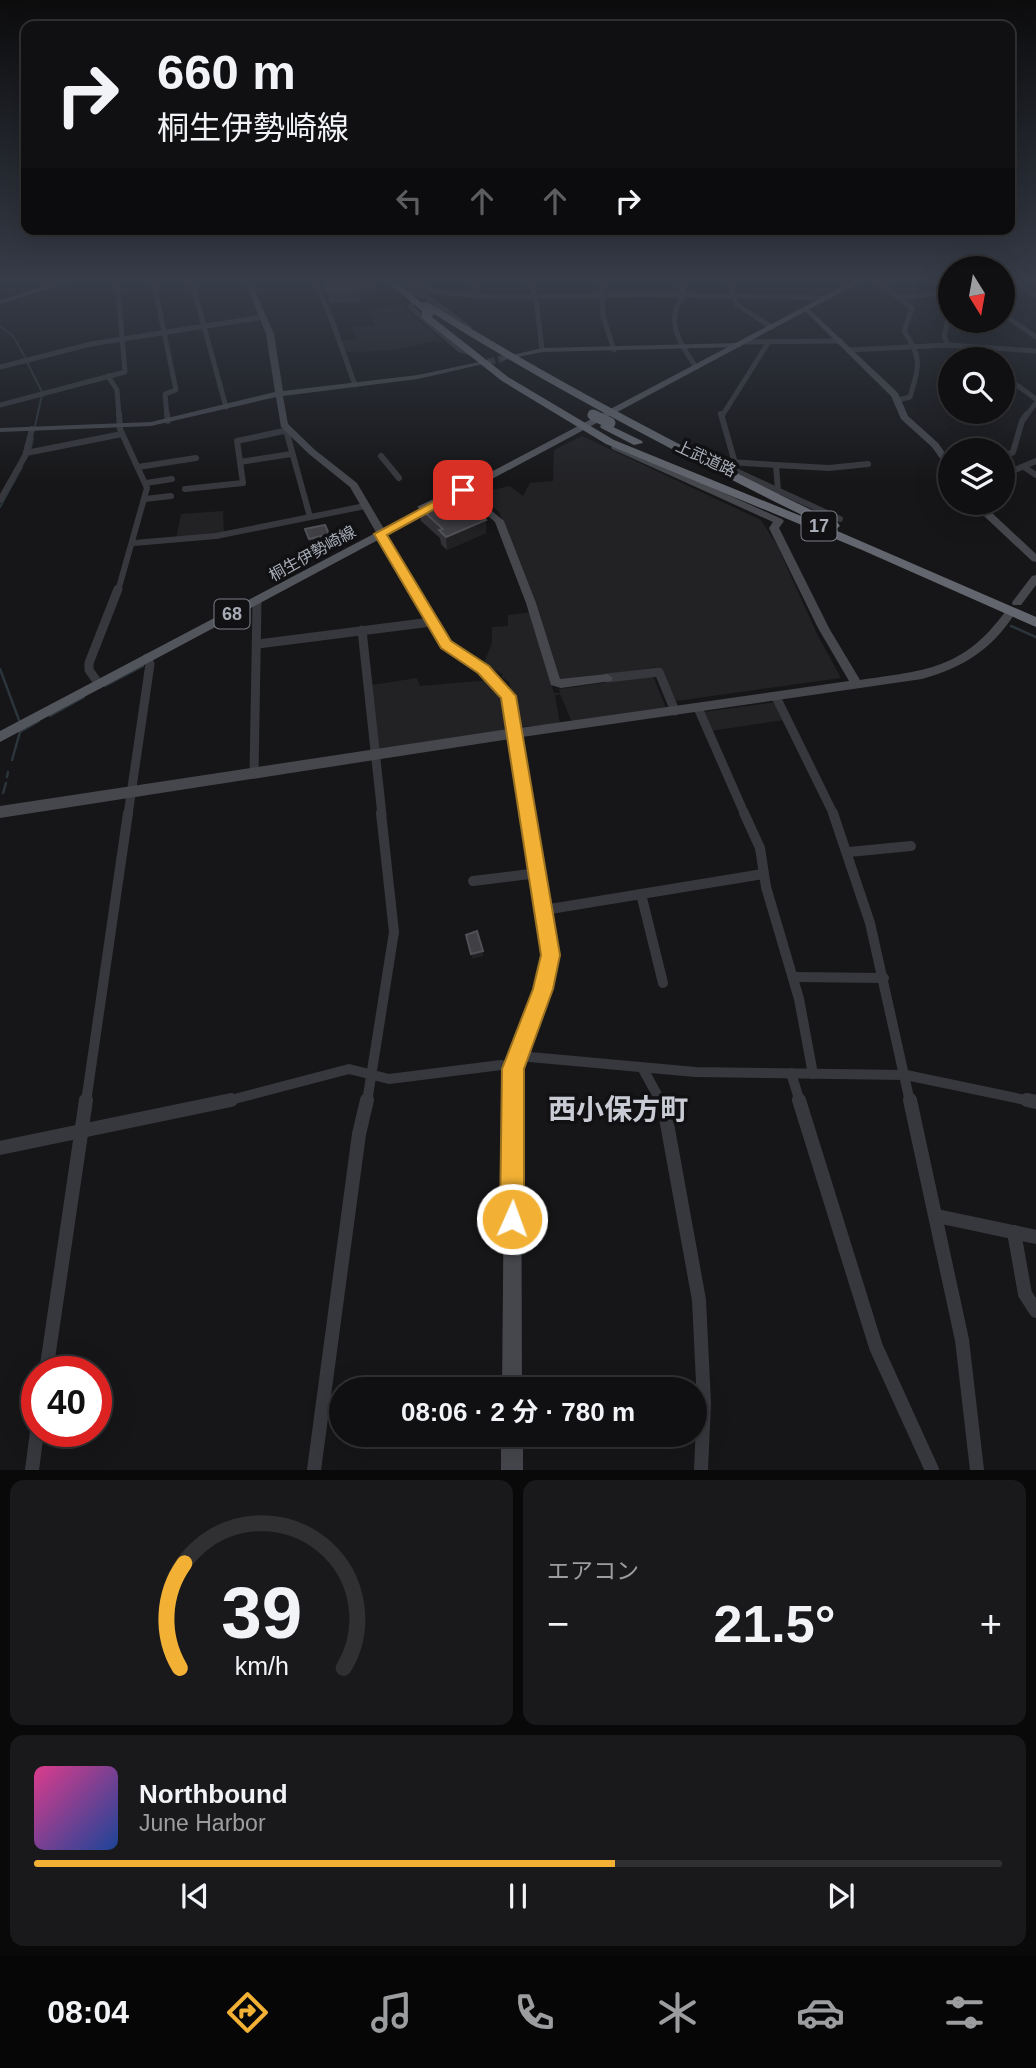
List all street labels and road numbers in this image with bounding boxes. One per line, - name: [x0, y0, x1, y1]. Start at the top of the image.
- street label: 上武道路: [673, 437, 738, 480]
- road number: 17: [802, 512, 836, 540]
- street label: 桐生伊勢崎線: [266, 523, 358, 584]
- road number: 68: [215, 600, 250, 628]

